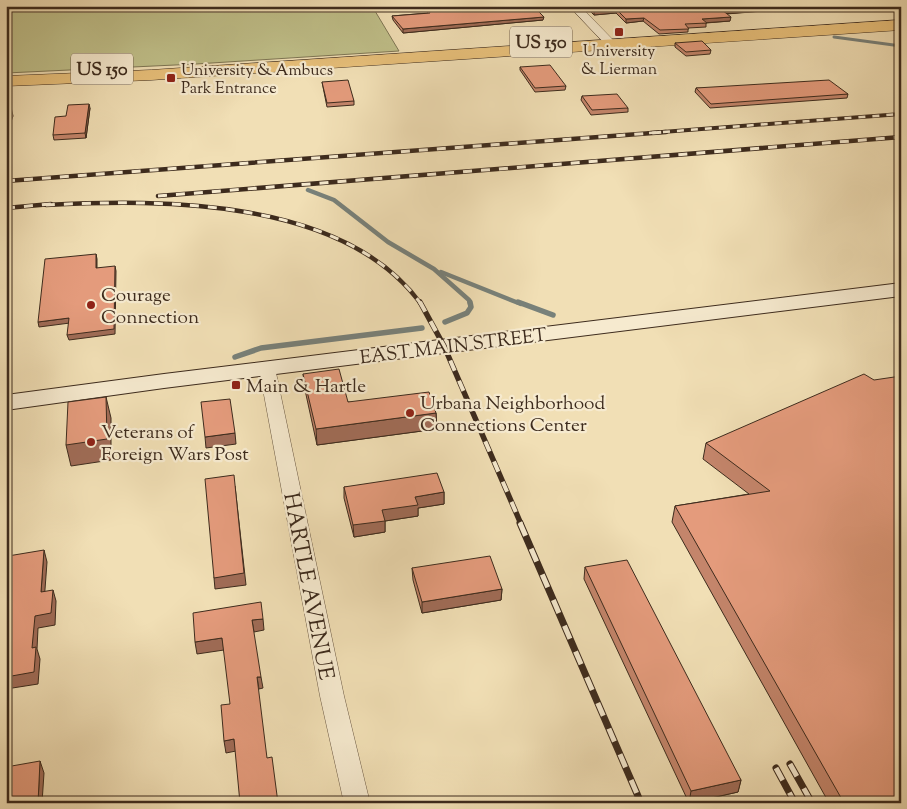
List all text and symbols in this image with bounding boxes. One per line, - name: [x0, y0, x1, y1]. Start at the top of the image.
- marker: University & Lierman: [613, 26, 625, 38]
- road number: US 150: [510, 27, 572, 58]
- place label: University & Lierman: [581, 41, 658, 82]
- road number: US 150: [71, 54, 133, 85]
- place label: University & Ambucs Park Entrance: [181, 60, 333, 101]
- marker: University & Ambucs Park Entrance: [165, 72, 177, 84]
- place label: Courage Connection: [101, 283, 199, 332]
- marker: Courage Connection: [85, 299, 97, 311]
- street label: EAST MAIN STREET: [358, 323, 548, 372]
- place label: Main & Hartle: [246, 374, 366, 401]
- marker: Main & Hartle: [230, 379, 242, 391]
- place label: Urbana Neighborhood Connections Center: [420, 391, 605, 440]
- marker: Urbana Neighborhood Connections Center: [404, 407, 416, 419]
- place label: Veterans of Foreign Wars Post: [101, 420, 249, 469]
- marker: Veterans of Foreign Wars Post: [85, 436, 97, 448]
- street label: HARTLE AVENUE: [273, 490, 341, 683]

